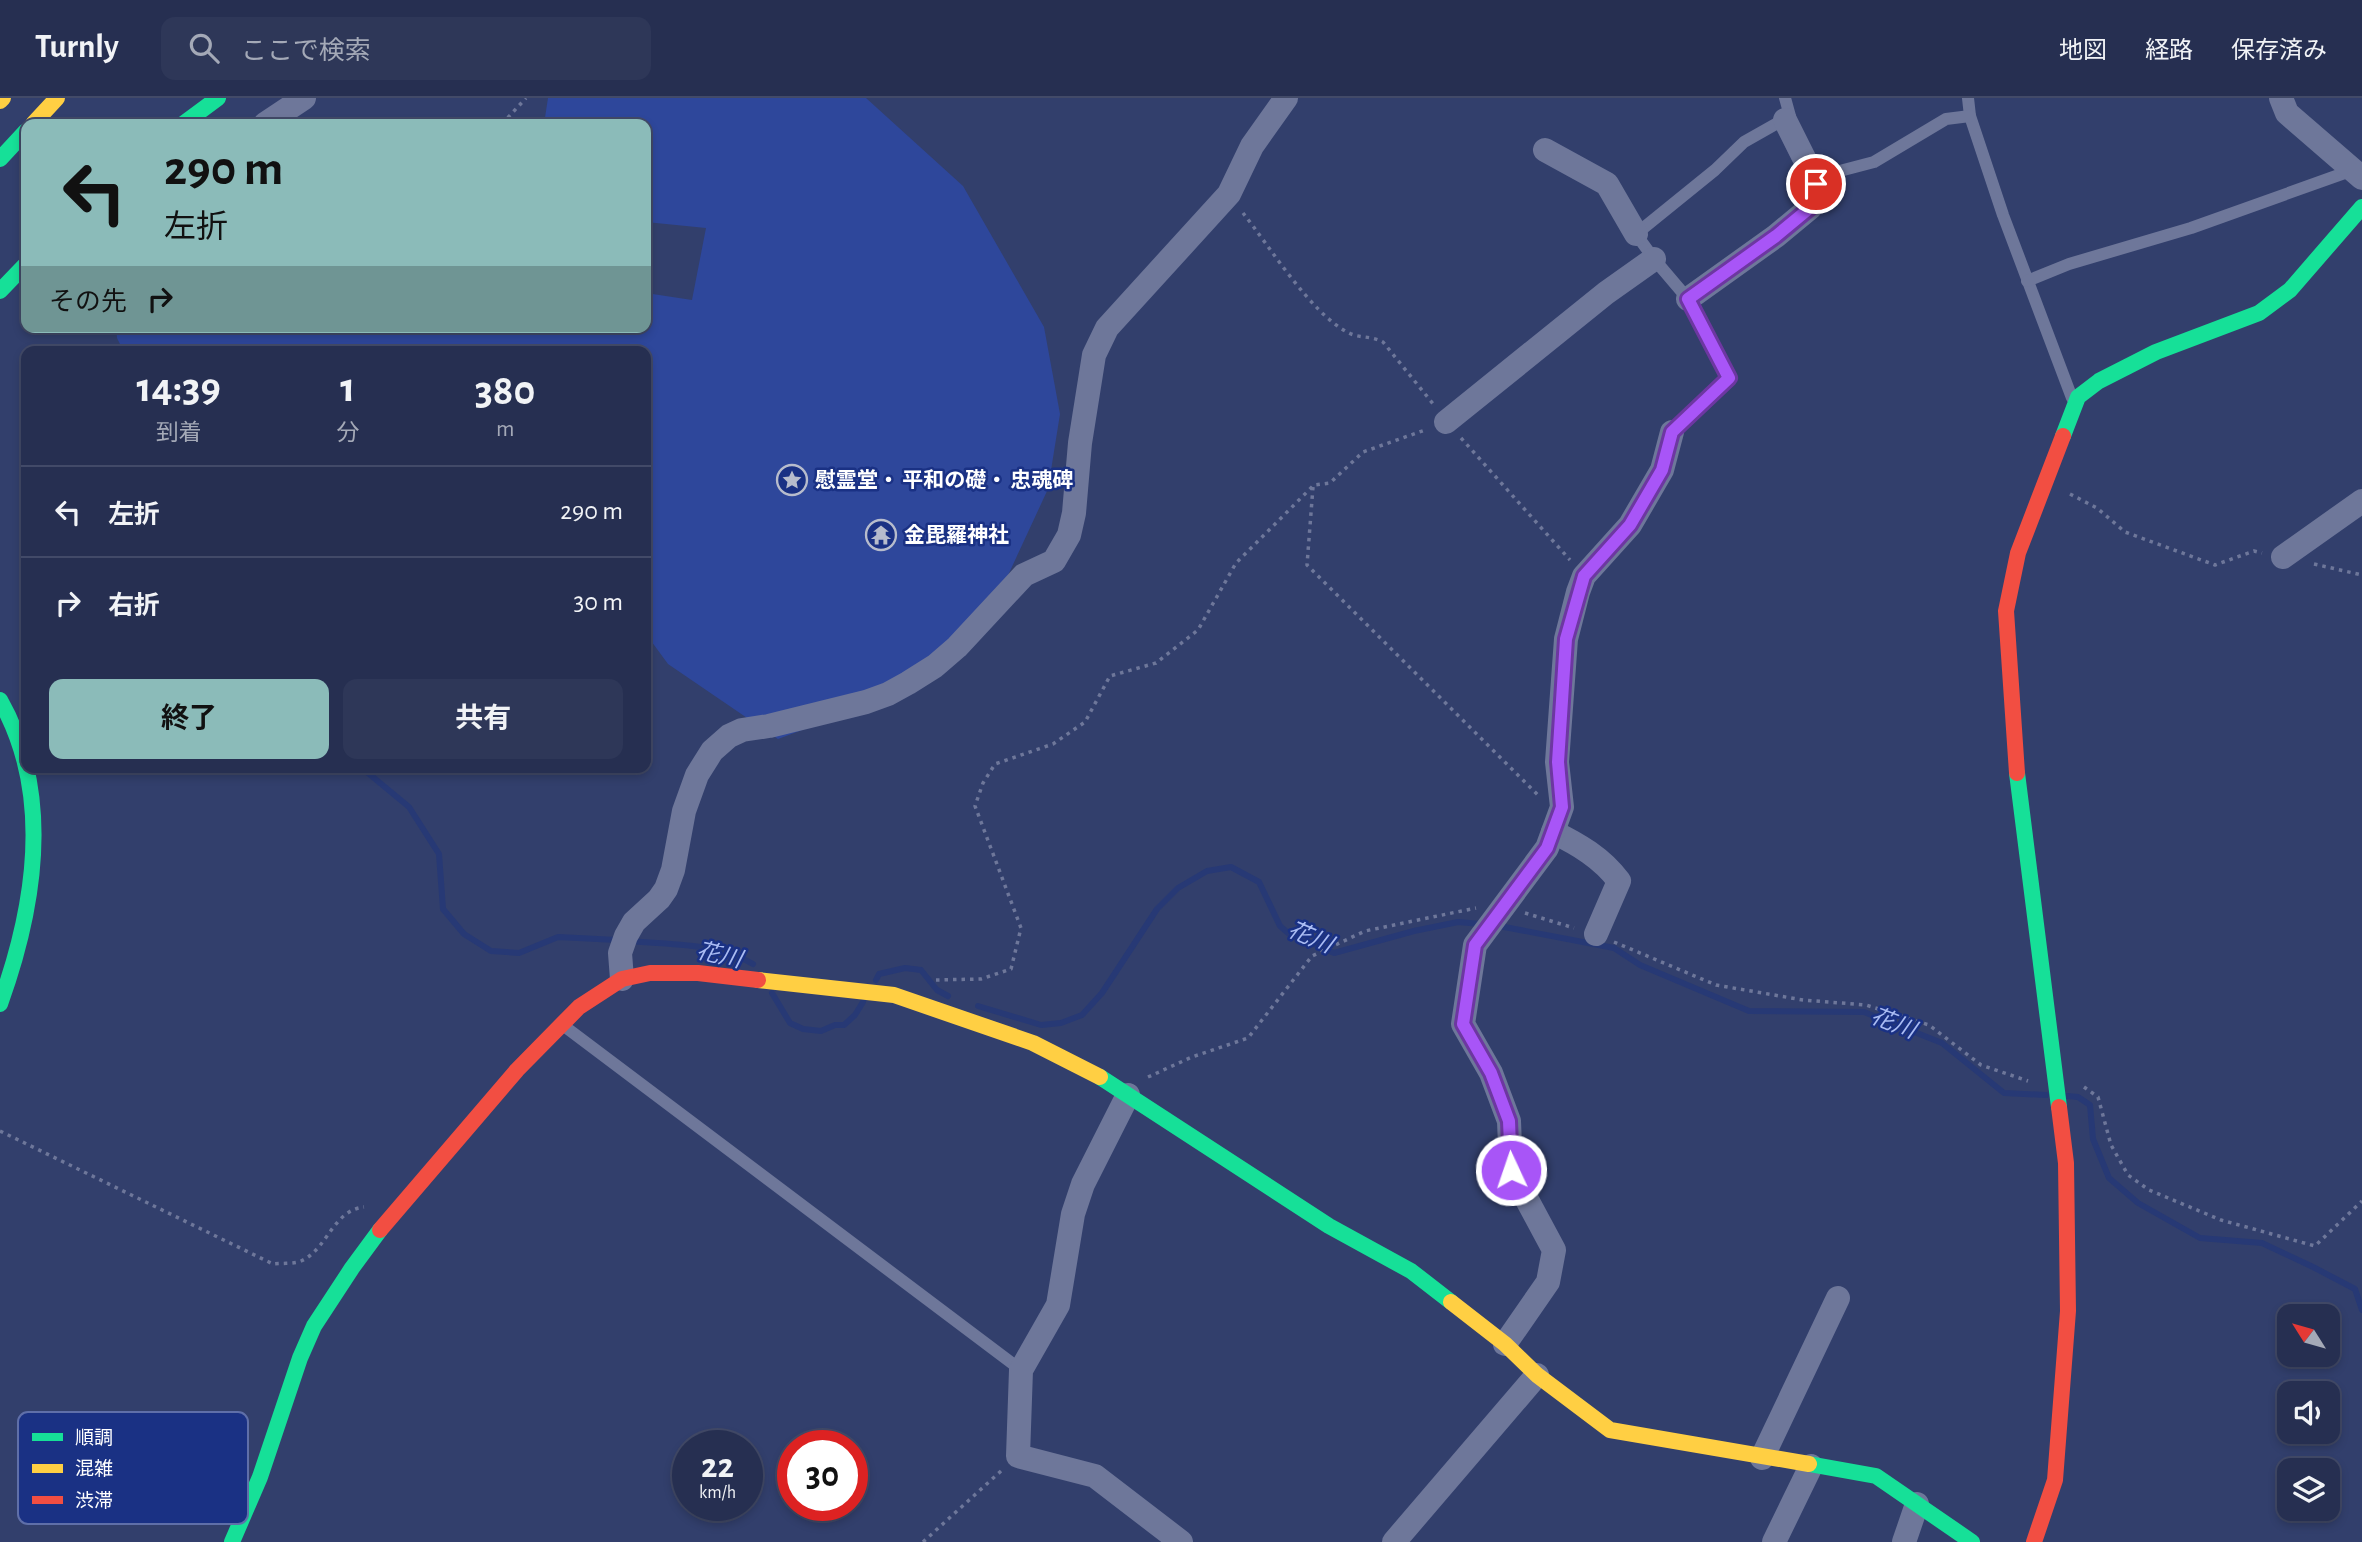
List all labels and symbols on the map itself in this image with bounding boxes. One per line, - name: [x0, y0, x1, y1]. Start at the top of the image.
- pin: [1786, 154, 1846, 214]
- place icon: 慰霊堂・ 平和の礎・ 忠魂碑: [775, 463, 809, 497]
- place label: 慰霊堂・ 平和の礎・ 忠魂碑: [815, 469, 1073, 491]
- temple icon: 金毘羅神社: [864, 518, 898, 552]
- place label: 金毘羅神社: [904, 523, 1009, 546]
- water label: 花川: [1284, 917, 1339, 959]
- water label: 花川: [694, 938, 747, 973]
- water label: 花川: [1867, 1003, 1922, 1044]
- position arrow: [1474, 1133, 1548, 1207]
- north arrow: [2277, 1304, 2340, 1367]
- legend: [18, 1412, 248, 1524]
- text: 順調: [75, 1428, 113, 1448]
- speed limit sign: 30: [777, 1430, 868, 1521]
- text: 混雑: [75, 1458, 113, 1479]
- text: 渋滞: [75, 1490, 113, 1511]

